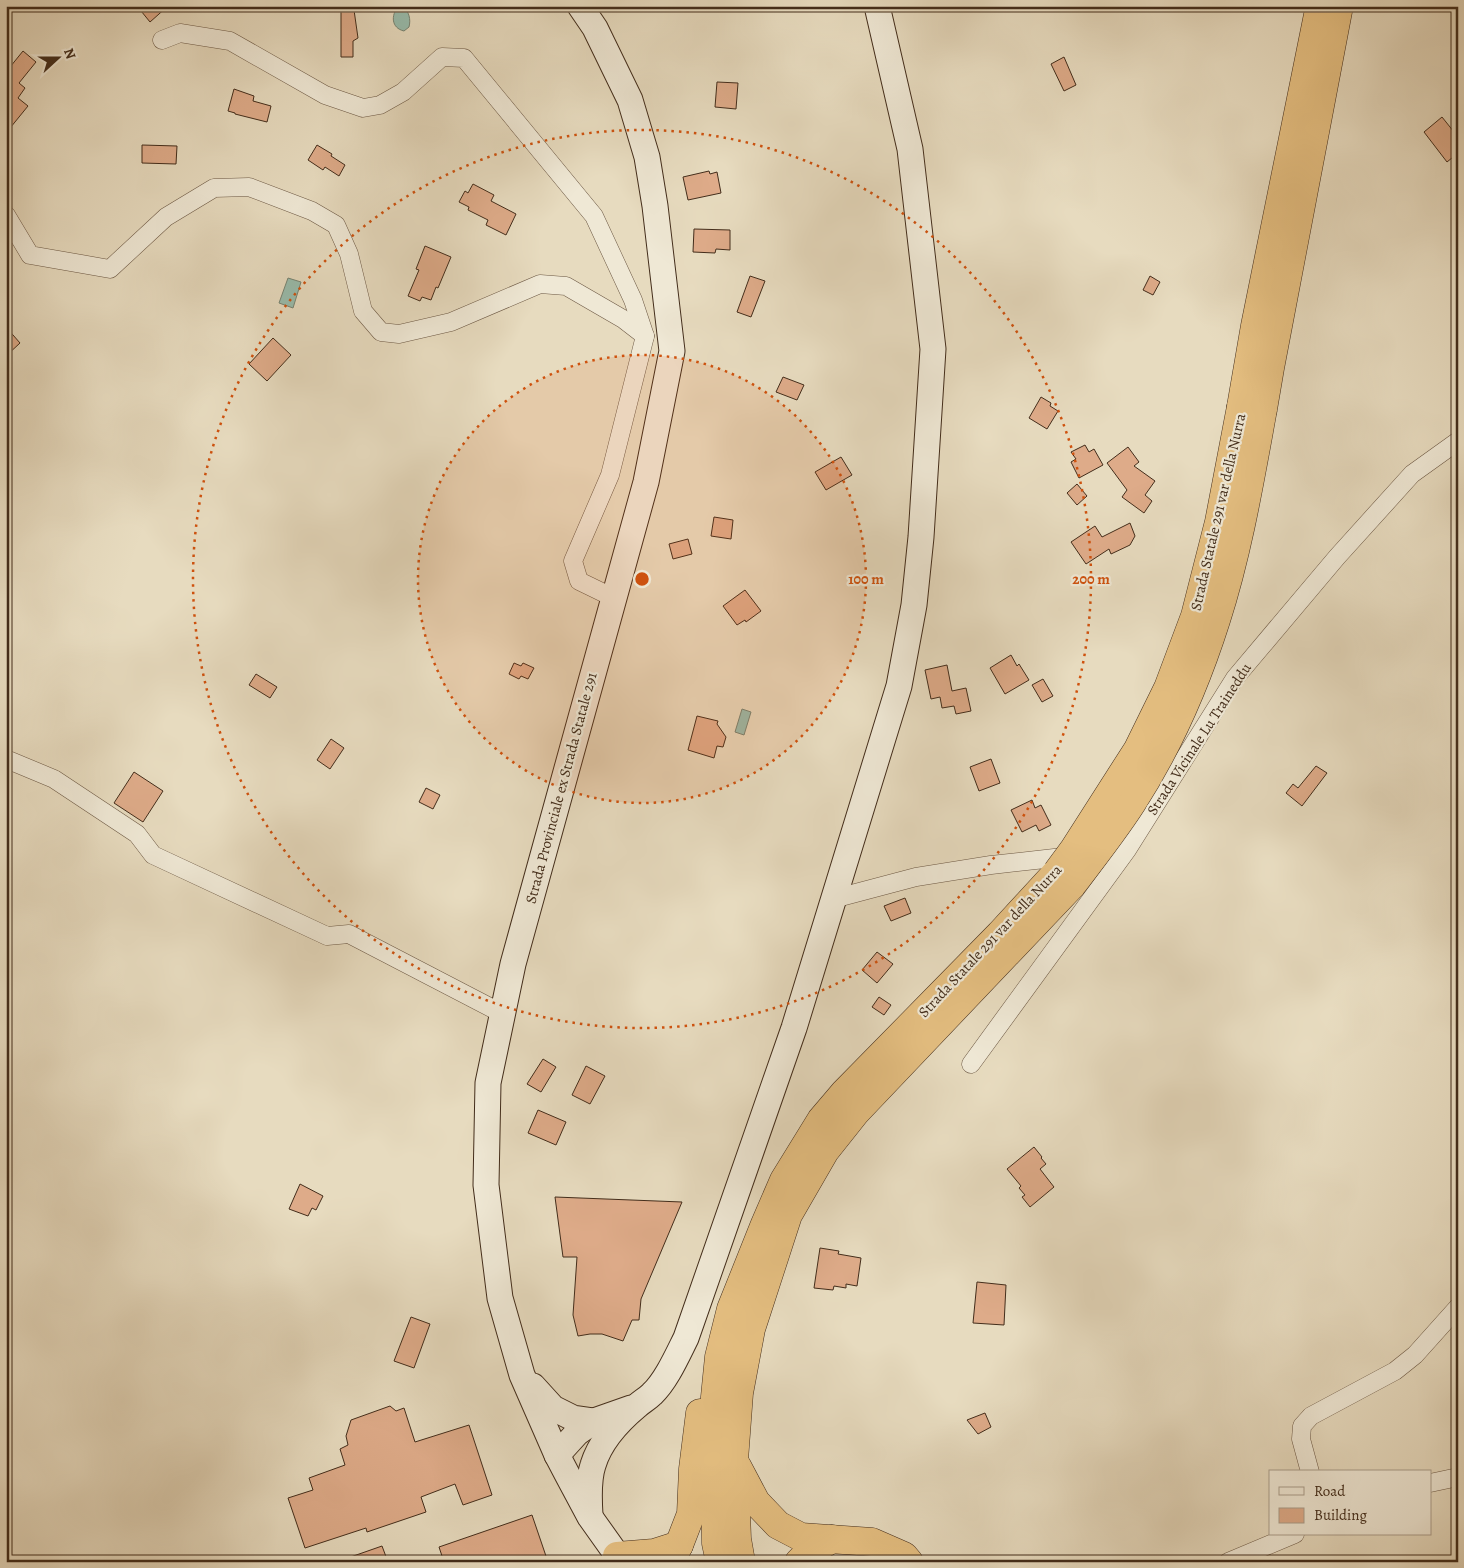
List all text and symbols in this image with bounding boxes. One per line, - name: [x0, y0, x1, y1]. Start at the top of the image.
- north arrow: [32, 32, 82, 82]
- text: N: [59, 45, 80, 62]
- street label: Strada Statale 291 var della Nurra: [1186, 411, 1250, 613]
- text: 100 m: [848, 569, 884, 589]
- text: 200 m: [1072, 569, 1110, 589]
- centre of rings: [633, 570, 651, 588]
- street label: Strada Vicinale Lu Traineddu: [1142, 658, 1256, 819]
- street label: Strada Provinciale ex Strada Statale 291: [520, 670, 602, 906]
- street label: Strada Statale 291 var della Nurra: [914, 860, 1066, 1022]
- legend: [1269, 1470, 1432, 1536]
- text: Road: [1314, 1481, 1346, 1501]
- text: Building: [1314, 1505, 1367, 1525]

